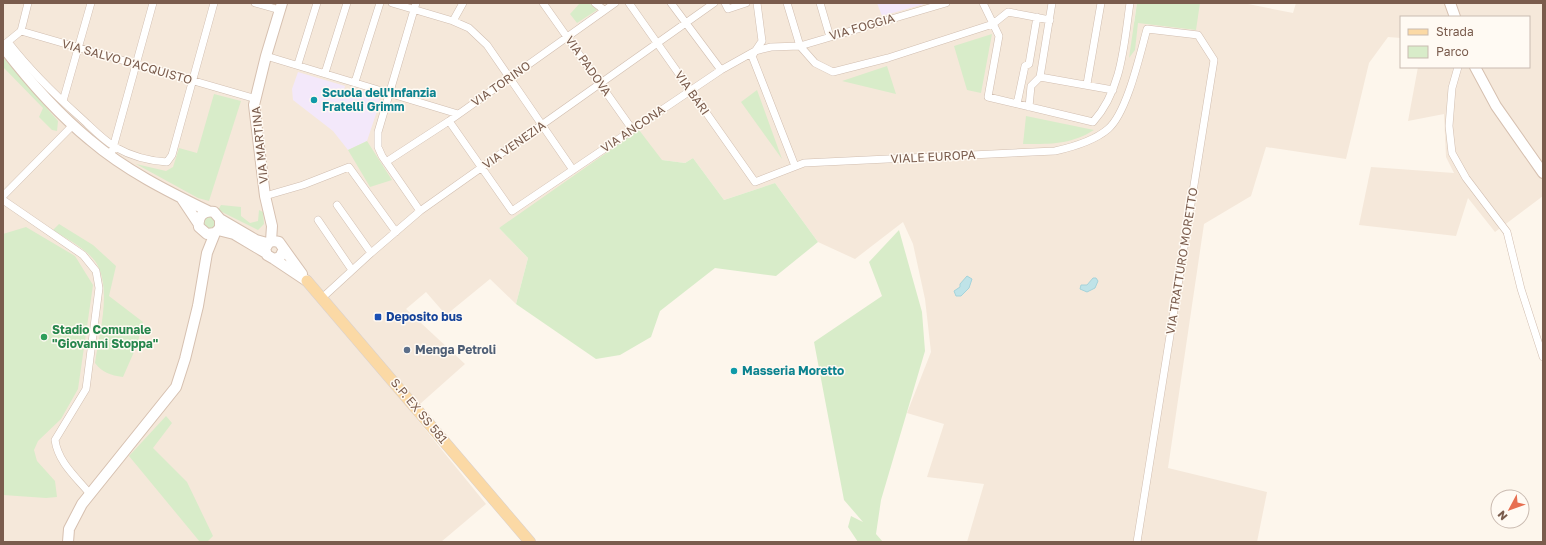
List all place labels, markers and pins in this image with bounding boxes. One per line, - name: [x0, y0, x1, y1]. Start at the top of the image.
- place label: Scuola dell'Infanzia Fratelli Grimm: [322, 85, 436, 114]
- marker: Scuola dell'Infanzia Fratelli Grimm: [309, 95, 319, 105]
- place label: Deposito bus: [386, 309, 463, 324]
- marker: Deposito bus: [373, 312, 383, 322]
- place label: Stadio Comunale "Giovanni Stoppa": [52, 322, 158, 351]
- marker: Stadio Comunale "Giovanni Stoppa": [39, 332, 49, 342]
- place label: Menga Petroli: [415, 342, 496, 357]
- marker: Menga Petroli: [402, 345, 412, 355]
- place label: Masseria Moretto: [742, 363, 844, 378]
- marker: Masseria Moretto: [729, 366, 739, 376]

